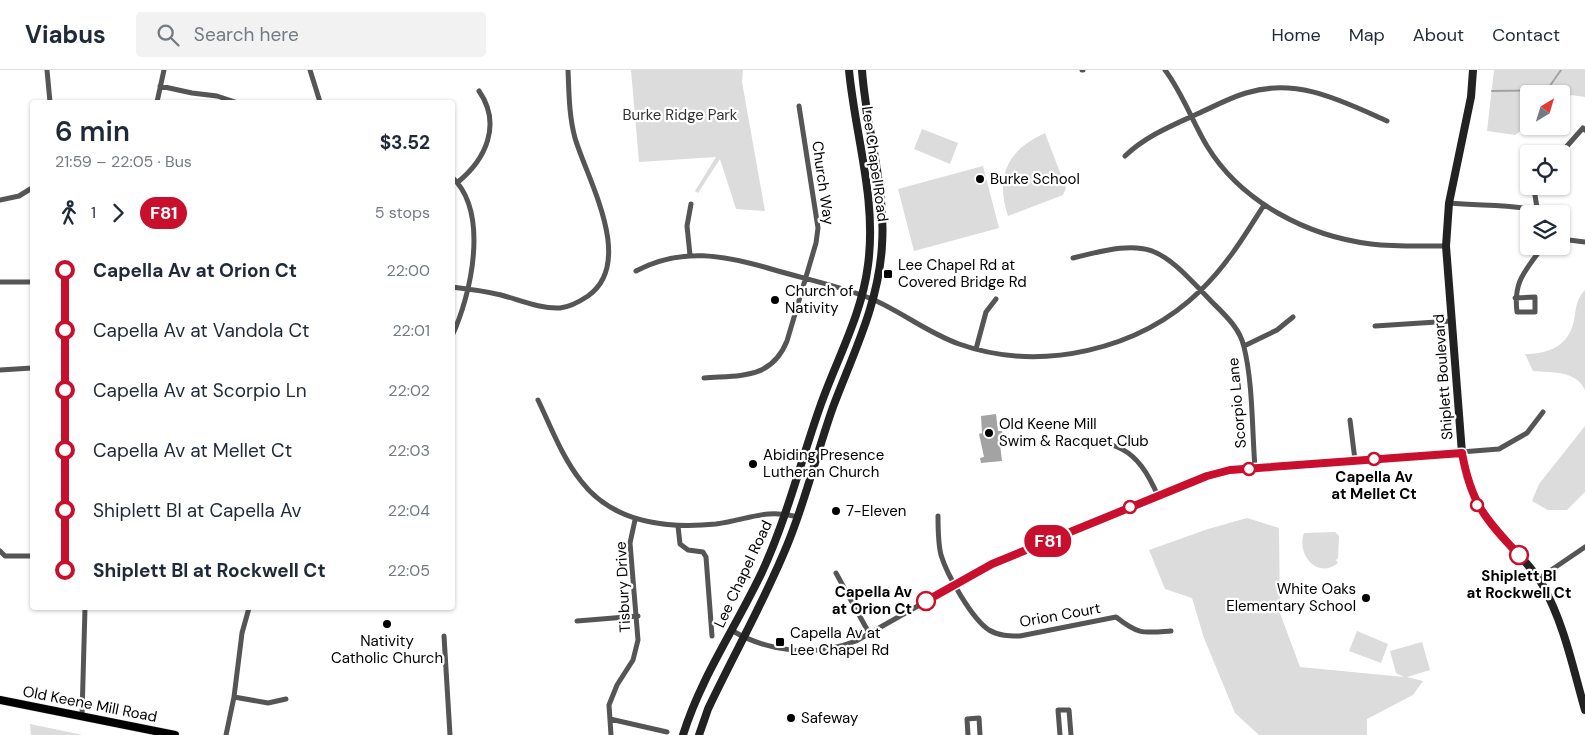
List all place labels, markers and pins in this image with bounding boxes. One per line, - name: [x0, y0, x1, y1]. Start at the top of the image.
- place label: Burke School: [990, 169, 1080, 189]
- marker: Burke School: [974, 173, 986, 185]
- place label: Lee Chapel Rd at Covered Bridge Rd: [898, 255, 1027, 292]
- marker: Lee Chapel Rd at Covered Bridge Rd: [882, 268, 894, 280]
- place label: Church of Nativity: [785, 281, 853, 318]
- marker: Church of Nativity: [769, 294, 781, 306]
- place label: Old Keene Mill Swim & Racquet Club: [999, 414, 1149, 451]
- marker: Old Keene Mill Swim & Racquet Club: [983, 427, 995, 439]
- place label: Abiding Presence Lutheran Church: [763, 445, 884, 482]
- marker: Capella Av at Mellet Ct: [1367, 452, 1381, 466]
- marker: Abiding Presence Lutheran Church: [747, 458, 759, 470]
- unlabelled marker: [1242, 462, 1256, 476]
- place label: Capella Av at Mellet Ct: [1331, 467, 1417, 504]
- unlabelled marker: [1470, 498, 1484, 512]
- unlabelled marker: [1123, 500, 1137, 514]
- place label: 7-Eleven: [846, 501, 906, 521]
- marker: 7-Eleven: [830, 505, 842, 517]
- marker: Shiplett Bl at Rockwell Ct: [1509, 545, 1529, 565]
- place label: Shiplett Bl at Rockwell Ct: [1467, 566, 1571, 603]
- place label: White Oaks Elementary School: [1226, 579, 1356, 616]
- place label: Capella Av at Orion Ct: [832, 582, 913, 619]
- marker: Capella Av at Orion Ct: [916, 591, 936, 611]
- marker: White Oaks Elementary School: [1360, 592, 1372, 604]
- marker: Nativity Catholic Church: [381, 618, 393, 630]
- place label: Capella Av at Lee Chapel Rd: [790, 623, 889, 660]
- place label: Nativity Catholic Church: [331, 631, 443, 668]
- marker: Capella Av at Lee Chapel Rd: [774, 636, 786, 648]
- place label: Safeway: [801, 708, 859, 728]
- marker: Safeway: [785, 712, 797, 724]

